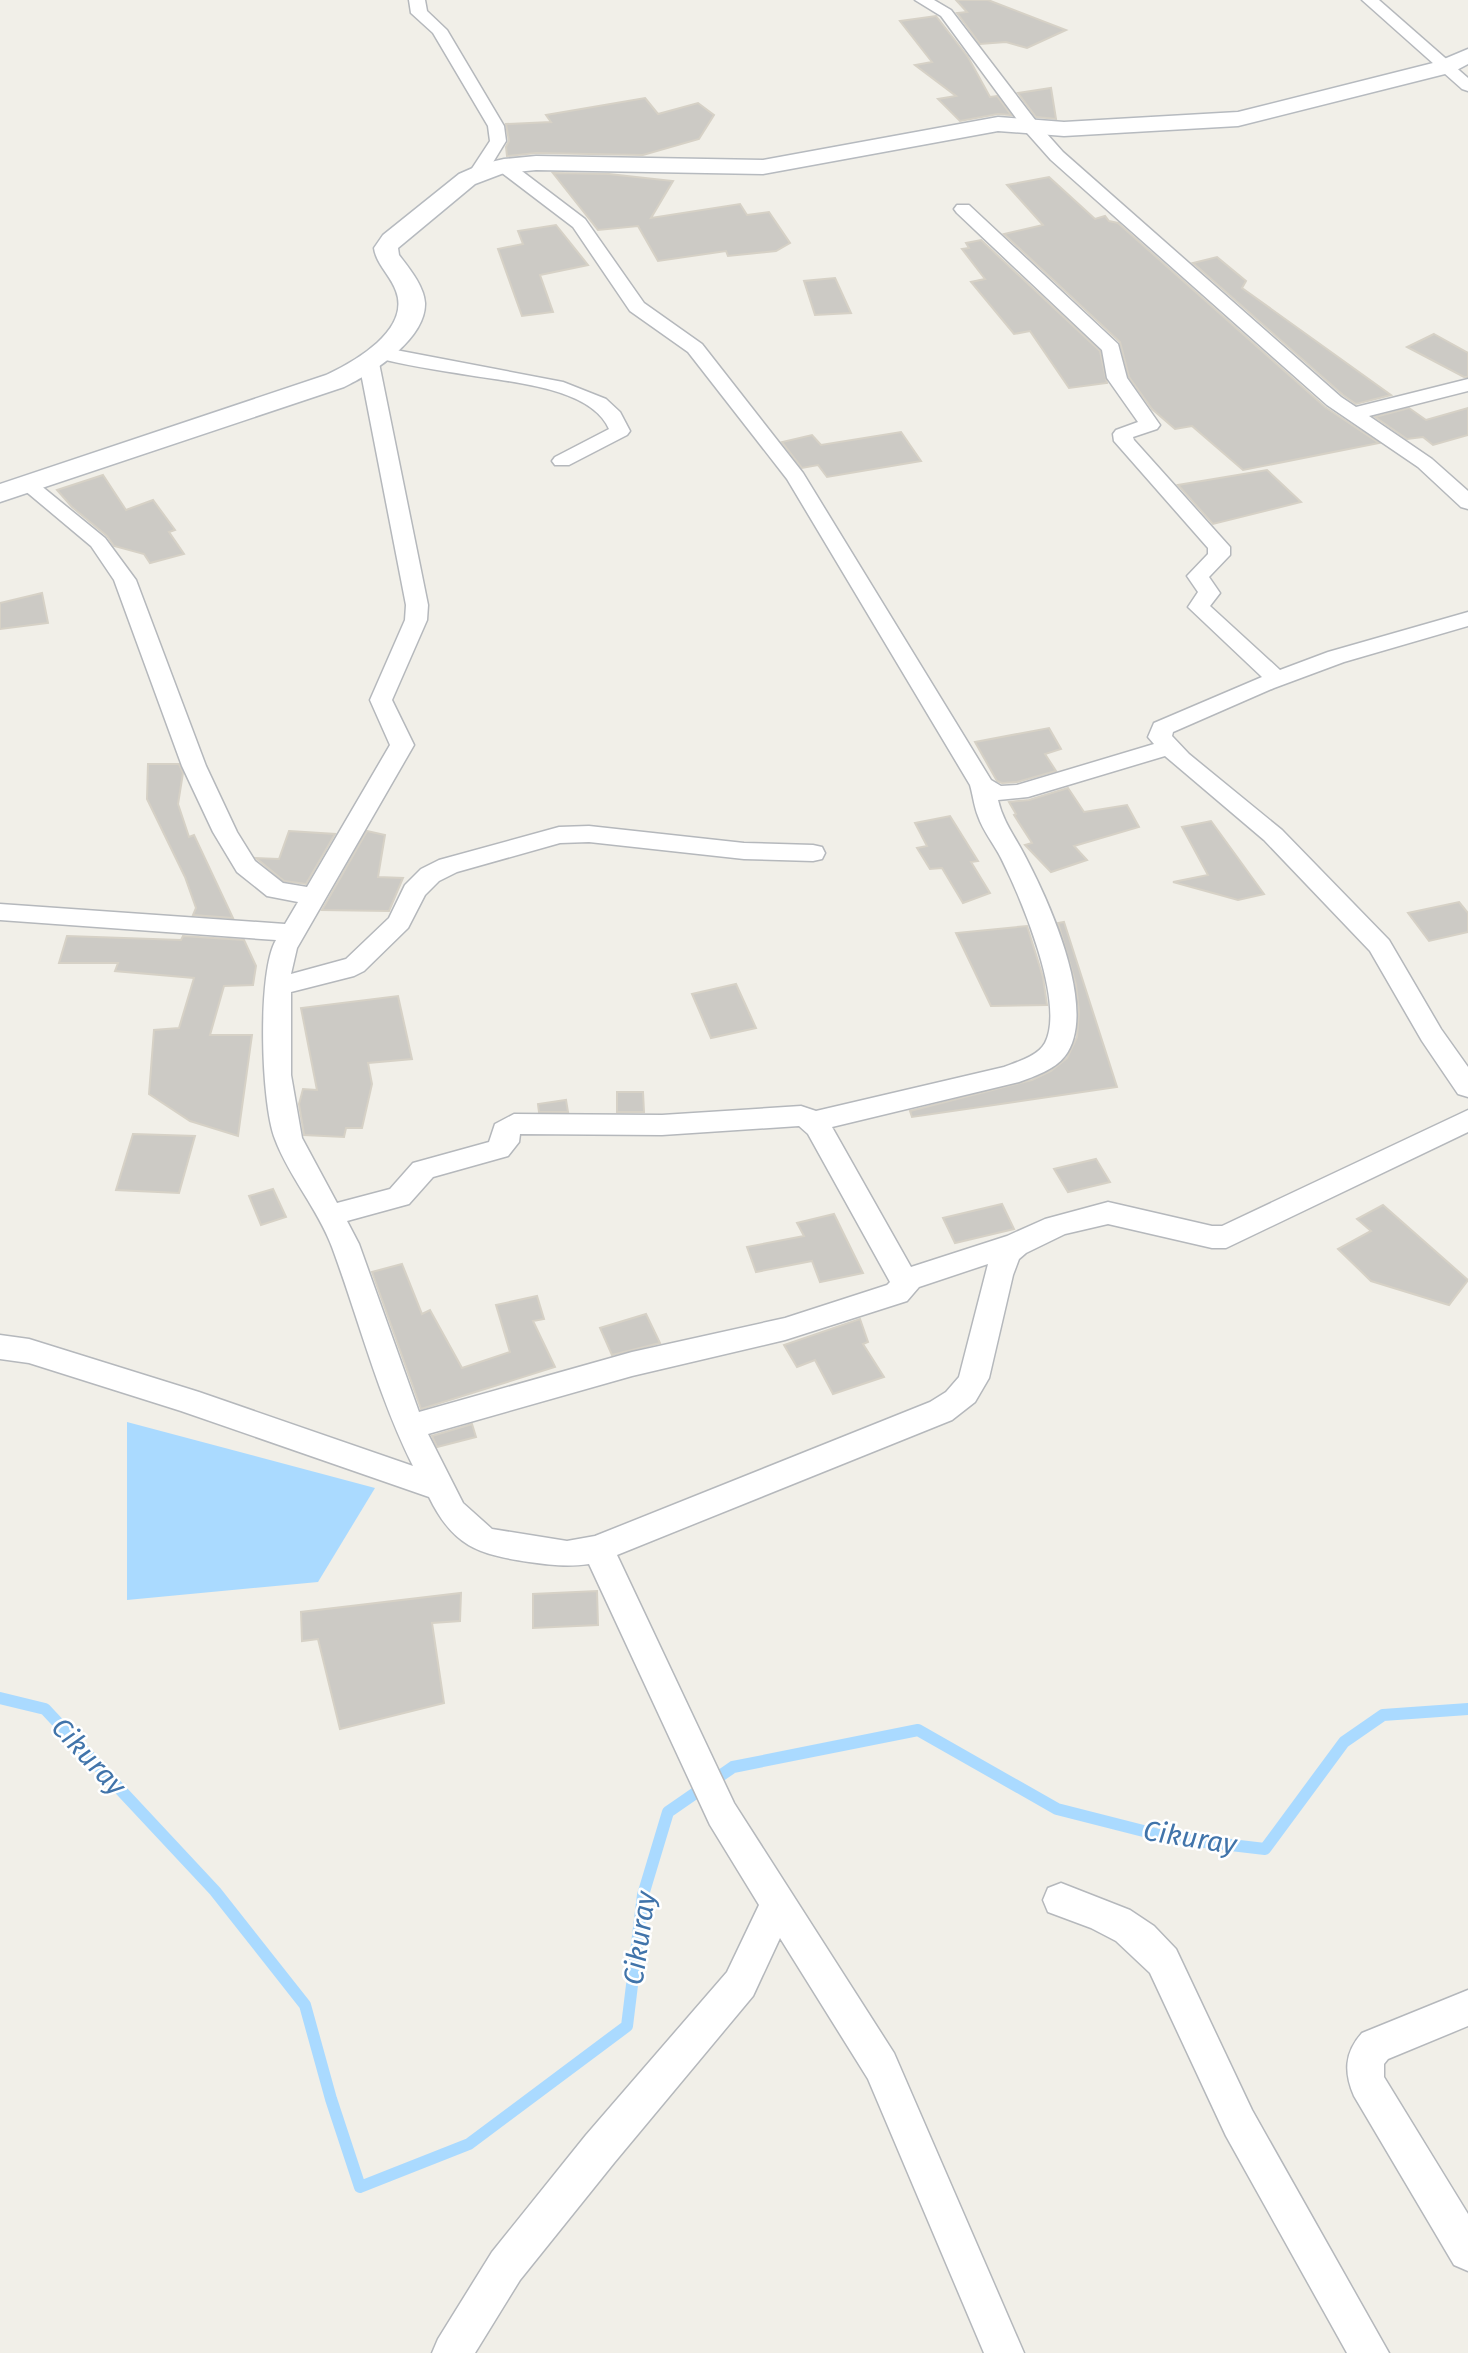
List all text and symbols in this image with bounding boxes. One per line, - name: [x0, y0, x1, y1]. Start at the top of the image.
- water label: Cikuray: [45, 1711, 134, 1803]
- water label: Cikuray: [1141, 1814, 1240, 1861]
- water label: Cikuray: [617, 1888, 663, 1987]

